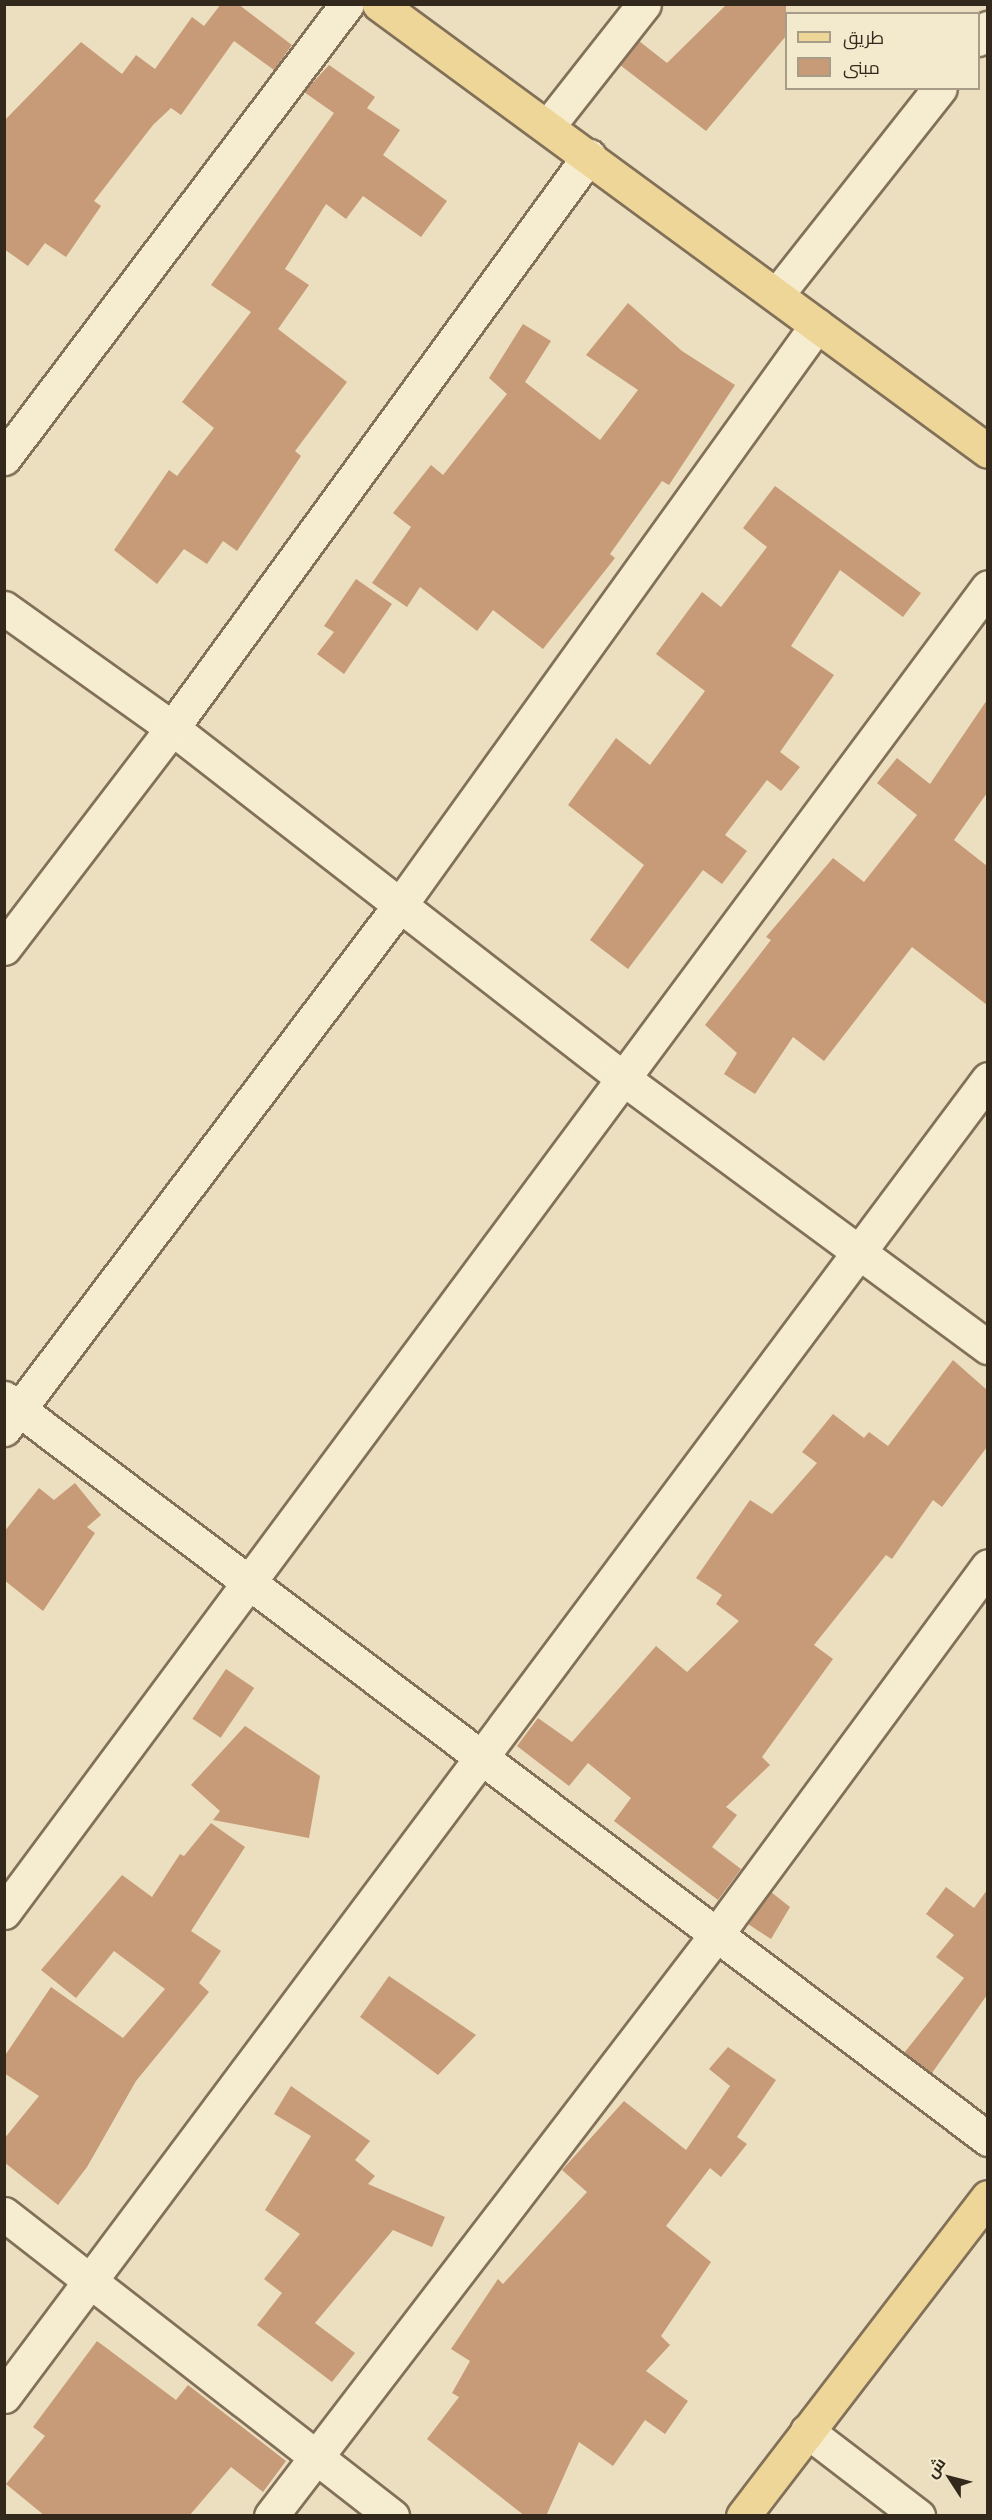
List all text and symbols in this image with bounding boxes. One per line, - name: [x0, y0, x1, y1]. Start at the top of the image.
- legend: [785, 12, 980, 90]
- text: طريق: [843, 25, 884, 49]
- text: مبنى: [843, 55, 880, 79]
- north arrow: [920, 2448, 980, 2508]
- text: ش: [921, 2453, 950, 2482]

